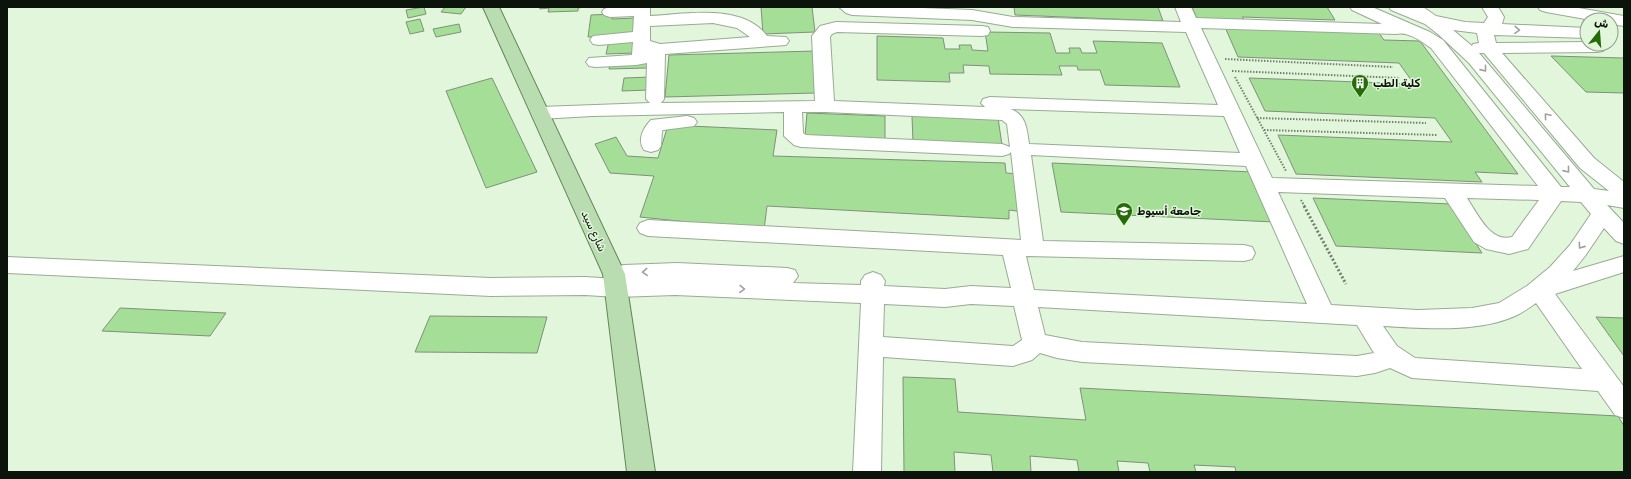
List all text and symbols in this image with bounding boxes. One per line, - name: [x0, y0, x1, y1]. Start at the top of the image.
- north arrow: [1579, 12, 1619, 52]
- text: ش: [1593, 15, 1610, 31]
- one-way arrow: [1514, 26, 1520, 34]
- one-way arrow: [1479, 65, 1486, 72]
- building icon: كلية الطب: [1350, 73, 1370, 98]
- place label: كلية الطب: [1373, 77, 1420, 90]
- one-way arrow: [1545, 114, 1552, 121]
- one-way arrow: [1562, 165, 1569, 172]
- school or university icon: جامعة أسيوط: [1114, 201, 1134, 226]
- place label: جامعة أسيوط: [1137, 205, 1201, 218]
- street label: شارع سيد: [577, 209, 609, 255]
- one-way arrow: [1578, 242, 1586, 249]
- one-way arrow: [642, 268, 648, 276]
- one-way arrow: [739, 285, 745, 293]

